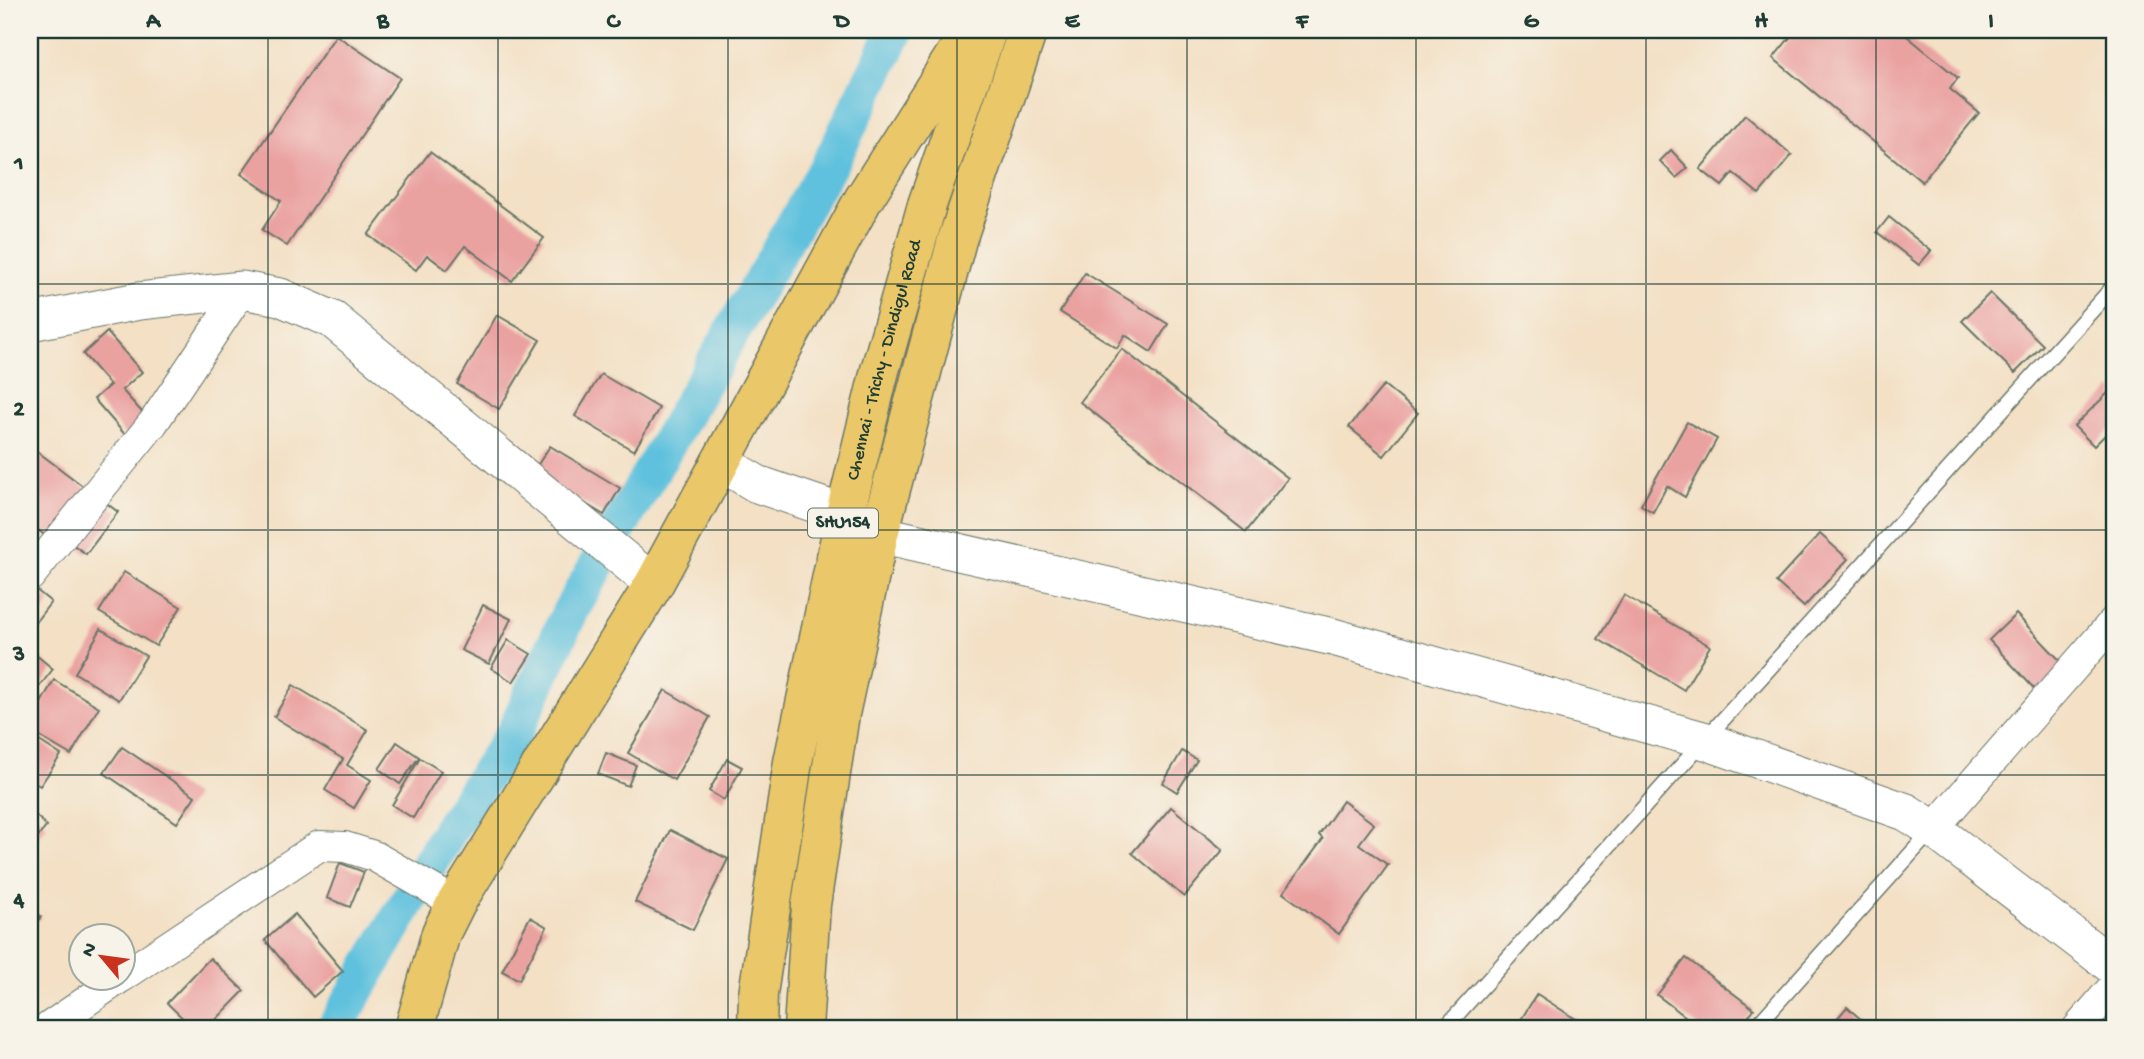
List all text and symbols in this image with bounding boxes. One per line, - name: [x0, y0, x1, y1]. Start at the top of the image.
- text: A: [145, 9, 161, 36]
- text: B: [376, 9, 390, 36]
- text: C: [607, 9, 622, 36]
- text: D: [833, 9, 851, 36]
- text: E: [1065, 9, 1081, 36]
- text: F: [1295, 9, 1310, 36]
- text: G: [1524, 9, 1540, 36]
- text: H: [1754, 9, 1768, 36]
- text: I: [1988, 9, 1994, 36]
- text: 1: [13, 151, 24, 178]
- street label: Chennai - Trichy - Dindigul Road: [842, 235, 928, 483]
- text: 2: [13, 397, 25, 424]
- road number: SHU154: [808, 508, 878, 538]
- text: 3: [12, 642, 25, 669]
- text: 4: [13, 888, 25, 915]
- north arrow: [66, 922, 136, 992]
- text: N: [77, 939, 103, 961]

